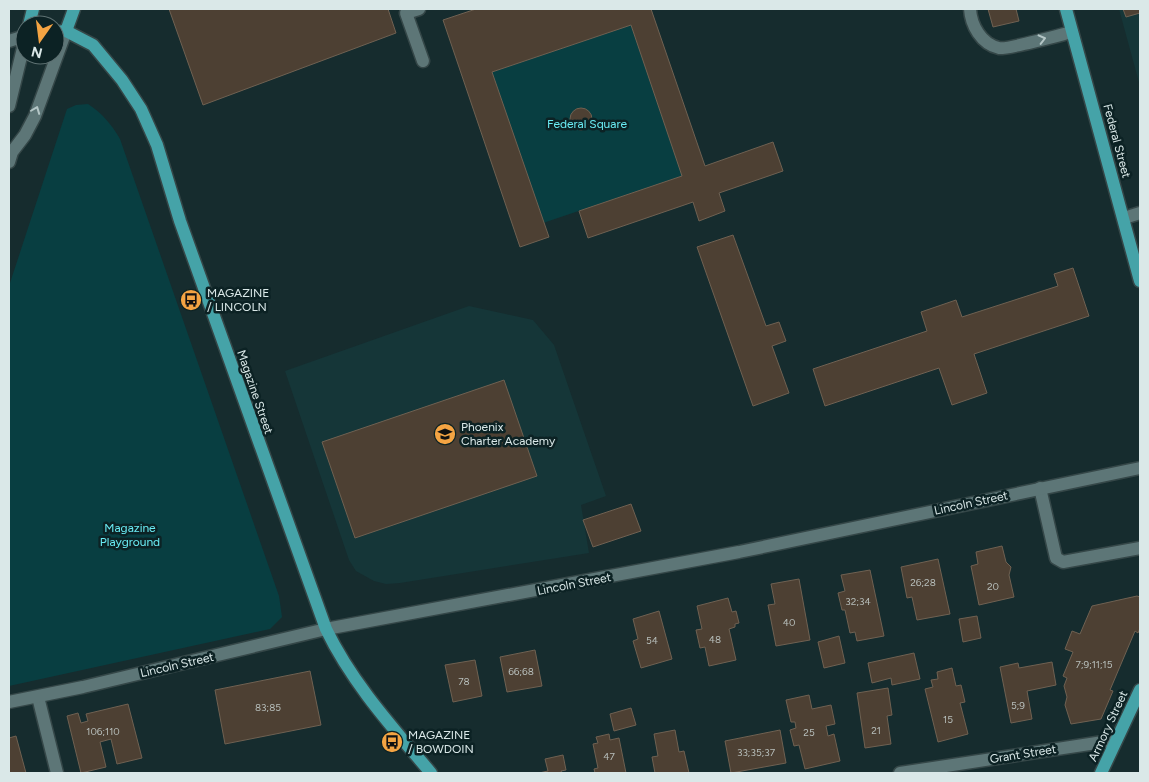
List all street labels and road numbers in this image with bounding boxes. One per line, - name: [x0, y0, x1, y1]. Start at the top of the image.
- street label: Federal Street: [1100, 102, 1134, 180]
- street label: Magazine Street: [234, 348, 276, 436]
- street label: Lincoln Street: [933, 488, 1010, 518]
- street label: Lincoln Street: [536, 570, 613, 598]
- street label: Lincoln Street: [139, 650, 216, 680]
- street label: Armory Street: [1086, 688, 1131, 764]
- street label: Grant Street: [989, 742, 1058, 766]

